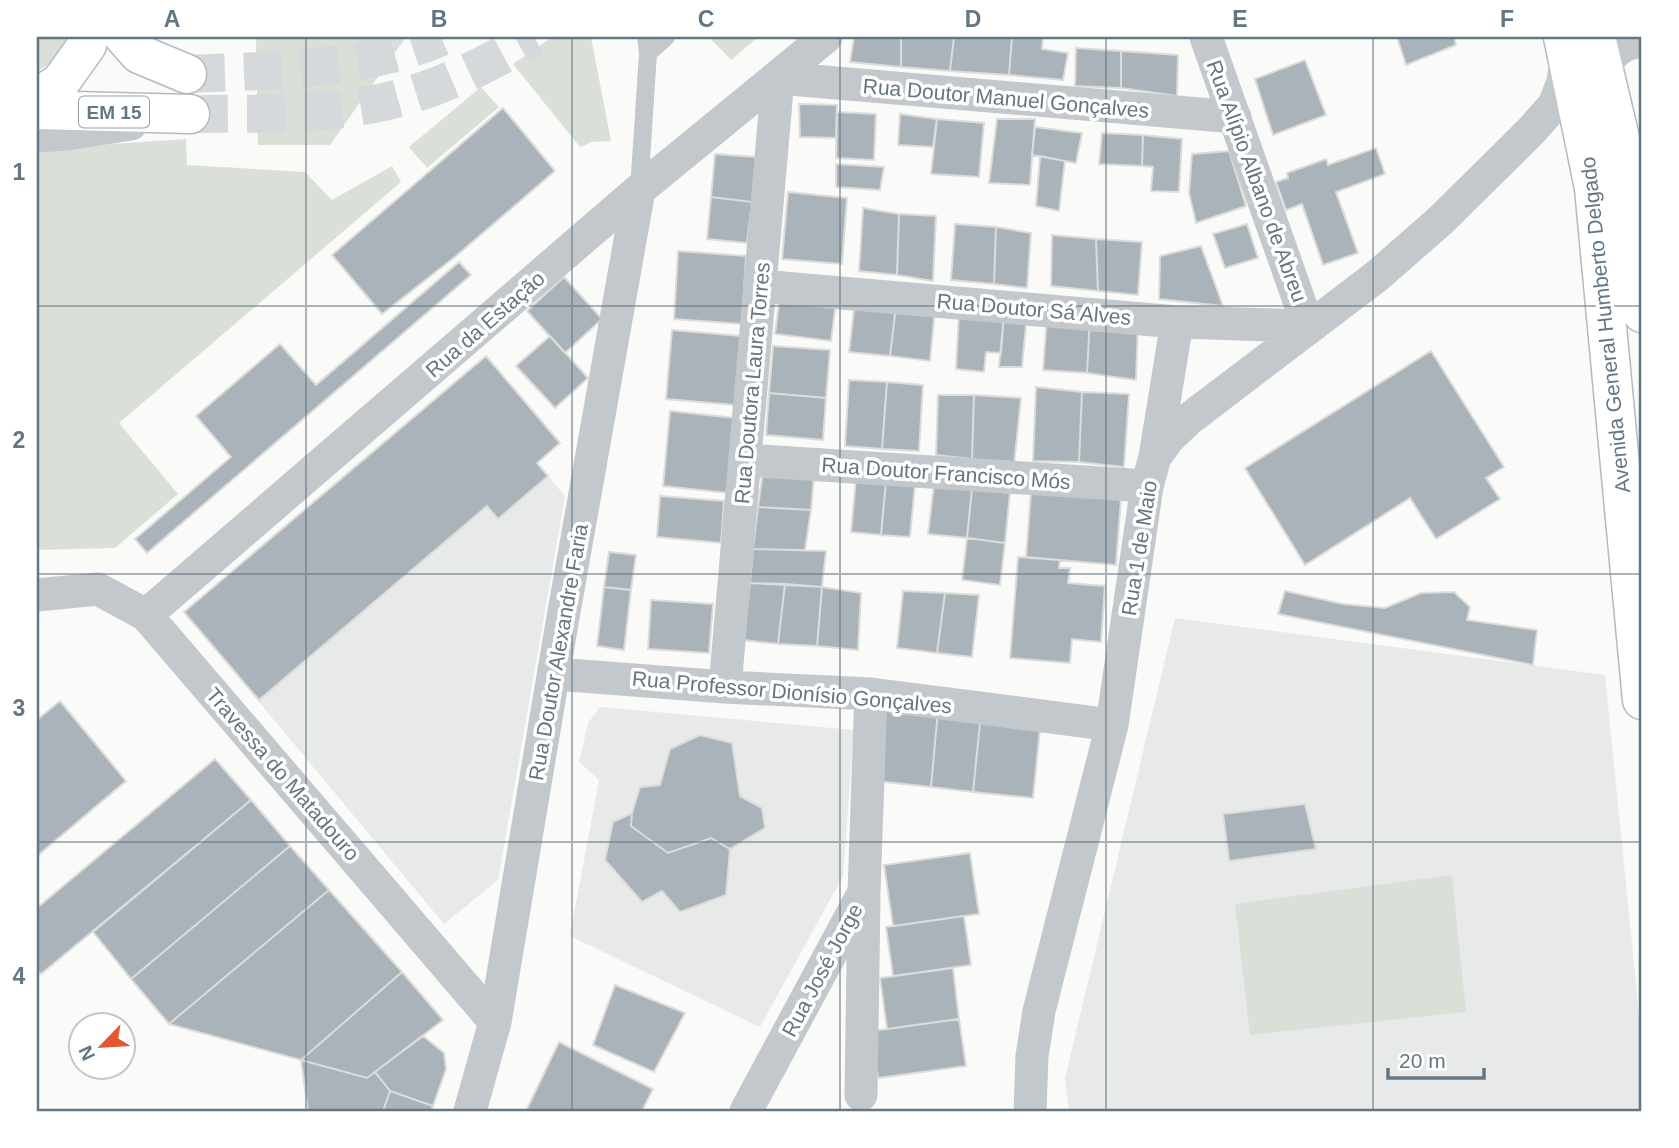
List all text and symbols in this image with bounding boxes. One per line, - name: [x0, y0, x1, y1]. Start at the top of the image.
- text: A: [164, 6, 180, 32]
- text: B: [431, 6, 447, 32]
- text: C: [698, 6, 714, 32]
- text: D: [965, 6, 981, 32]
- text: E: [1232, 6, 1248, 32]
- text: F: [1500, 6, 1514, 32]
- street label: Rua Alípio Albano de Abreu: [1202, 57, 1312, 305]
- street label: Rua Doutor Manuel Gonçalves: [862, 74, 1150, 122]
- road number: EM 15: [79, 96, 149, 128]
- street label: Avenida General Humberto Delgado: [1576, 156, 1634, 494]
- text: 1: [13, 159, 26, 185]
- street label: Rua Doutora Laura Torres: [730, 261, 774, 505]
- street label: Rua da Estação: [421, 266, 549, 382]
- street label: Rua Doutor Sá Alves: [936, 289, 1132, 329]
- text: 2: [13, 427, 25, 453]
- street label: Rua Doutor Francisco Mós: [821, 453, 1071, 493]
- street label: Rua 1 de Maio: [1117, 479, 1161, 617]
- street label: Rua Doutor Alexandre Faria: [524, 522, 592, 782]
- street label: Rua Professor Dionísio Gonçalves: [631, 667, 953, 717]
- street label: Travessa do Matadouro: [202, 683, 364, 865]
- text: 3: [13, 695, 25, 721]
- street label: Rua José Jorge: [777, 900, 867, 1040]
- text: 4: [13, 963, 26, 989]
- north arrow: [66, 1012, 136, 1082]
- scale bar: [1388, 1036, 1485, 1080]
- text: N: [75, 1042, 99, 1064]
- text: 20 m: [1399, 1049, 1446, 1072]

